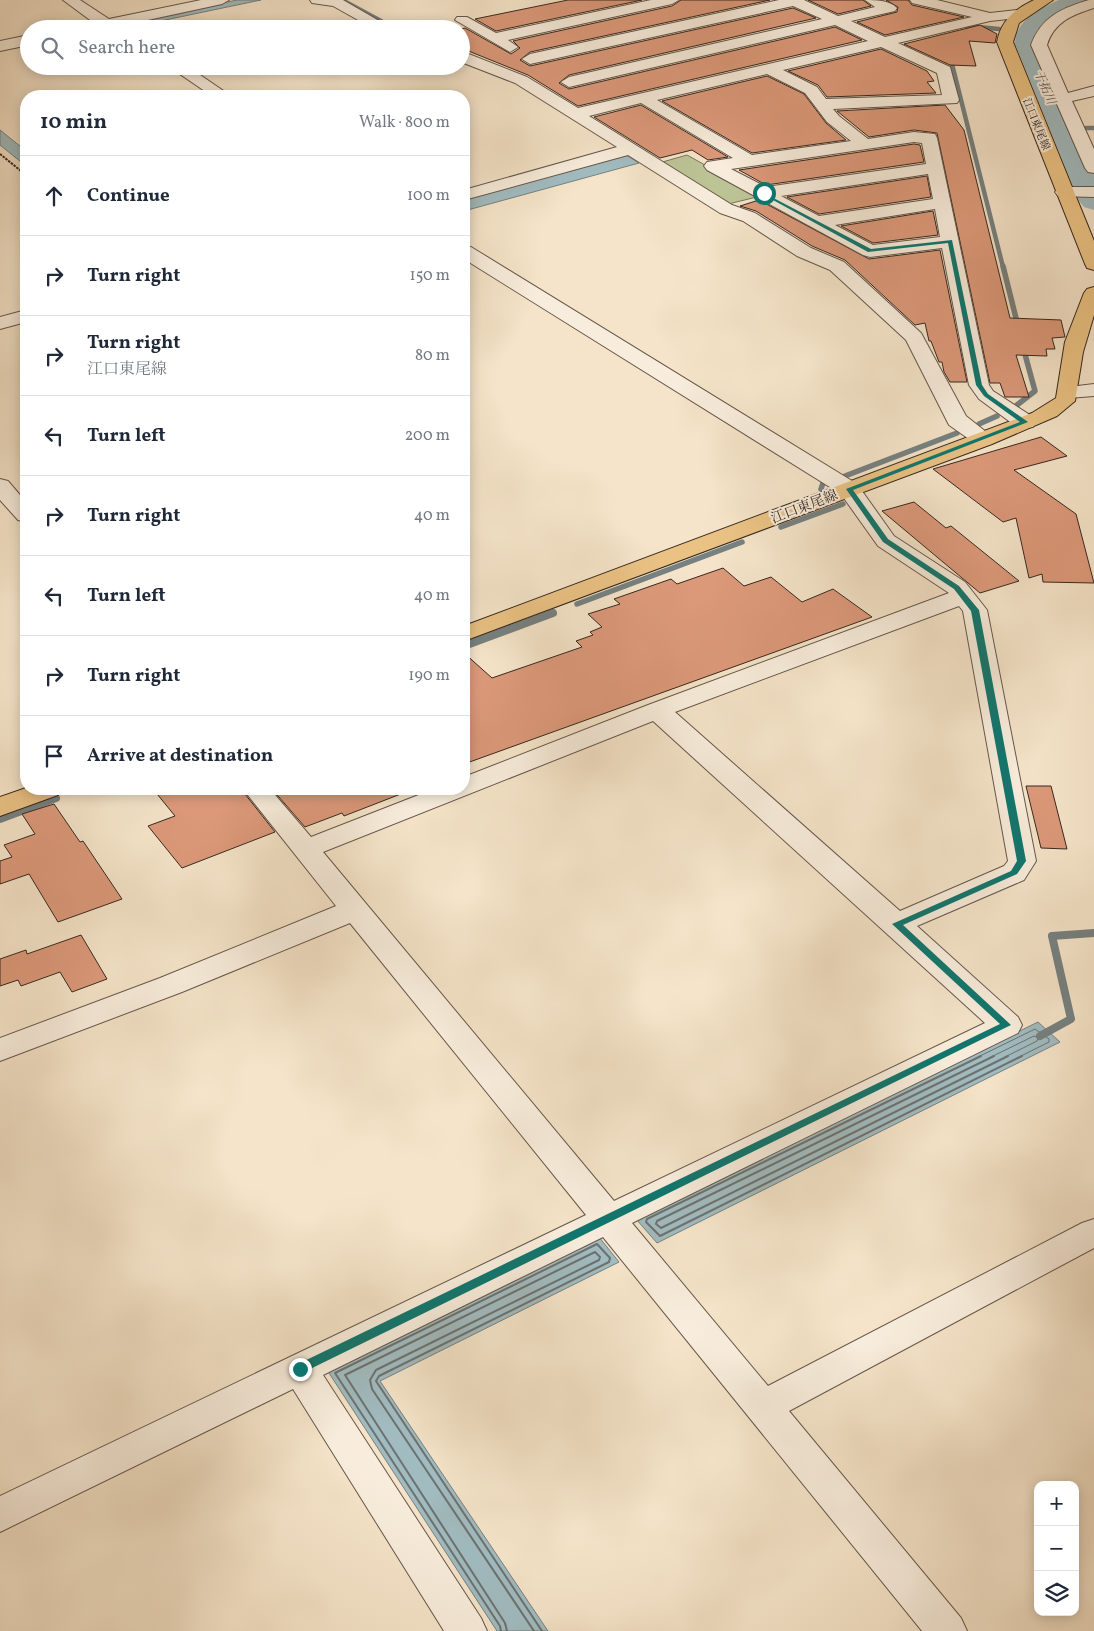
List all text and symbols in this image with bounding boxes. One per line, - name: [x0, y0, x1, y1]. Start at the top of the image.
- search box: [20, 20, 470, 75]
- icon: search: [38, 34, 66, 62]
- text: Search here: [78, 35, 175, 61]
- water label: 干拓川: [1030, 68, 1059, 109]
- street label: 江口東尾線: [1018, 96, 1053, 153]
- text: 10 min: [40, 108, 107, 137]
- text: Walk · 800 m: [359, 112, 450, 134]
- icon: ahead: [40, 182, 68, 210]
- route start: [753, 182, 776, 205]
- text: Continue: [87, 183, 170, 209]
- text: 100 m: [407, 185, 450, 207]
- icon: right: [40, 262, 68, 290]
- text: Turn right: [87, 263, 180, 289]
- text: 150 m: [409, 265, 450, 287]
- text: Turn right: [87, 330, 180, 356]
- icon: right: [40, 342, 68, 370]
- text: 80 m: [415, 345, 450, 367]
- text: 江口東尾線: [87, 359, 167, 381]
- icon: left: [40, 422, 68, 450]
- text: Turn left: [87, 423, 166, 449]
- text: 200 m: [405, 425, 450, 447]
- street label: 江口東尾線: [768, 486, 841, 529]
- icon: right: [40, 502, 68, 530]
- text: Turn right: [87, 503, 180, 529]
- text: 40 m: [414, 505, 450, 527]
- icon: left: [40, 582, 68, 610]
- text: Turn left: [87, 583, 166, 609]
- text: 40 m: [414, 585, 450, 607]
- icon: right: [40, 662, 68, 690]
- text: Turn right: [87, 663, 180, 689]
- text: 190 m: [408, 665, 450, 687]
- icon: arrive: [40, 742, 68, 770]
- text: Arrive at destination: [87, 743, 273, 769]
- route end: [289, 1358, 312, 1381]
- map controls: [1034, 1481, 1079, 1616]
- button: +: [1034, 1481, 1079, 1526]
- button: −: [1034, 1526, 1079, 1571]
- button: layers: [1034, 1571, 1079, 1616]

